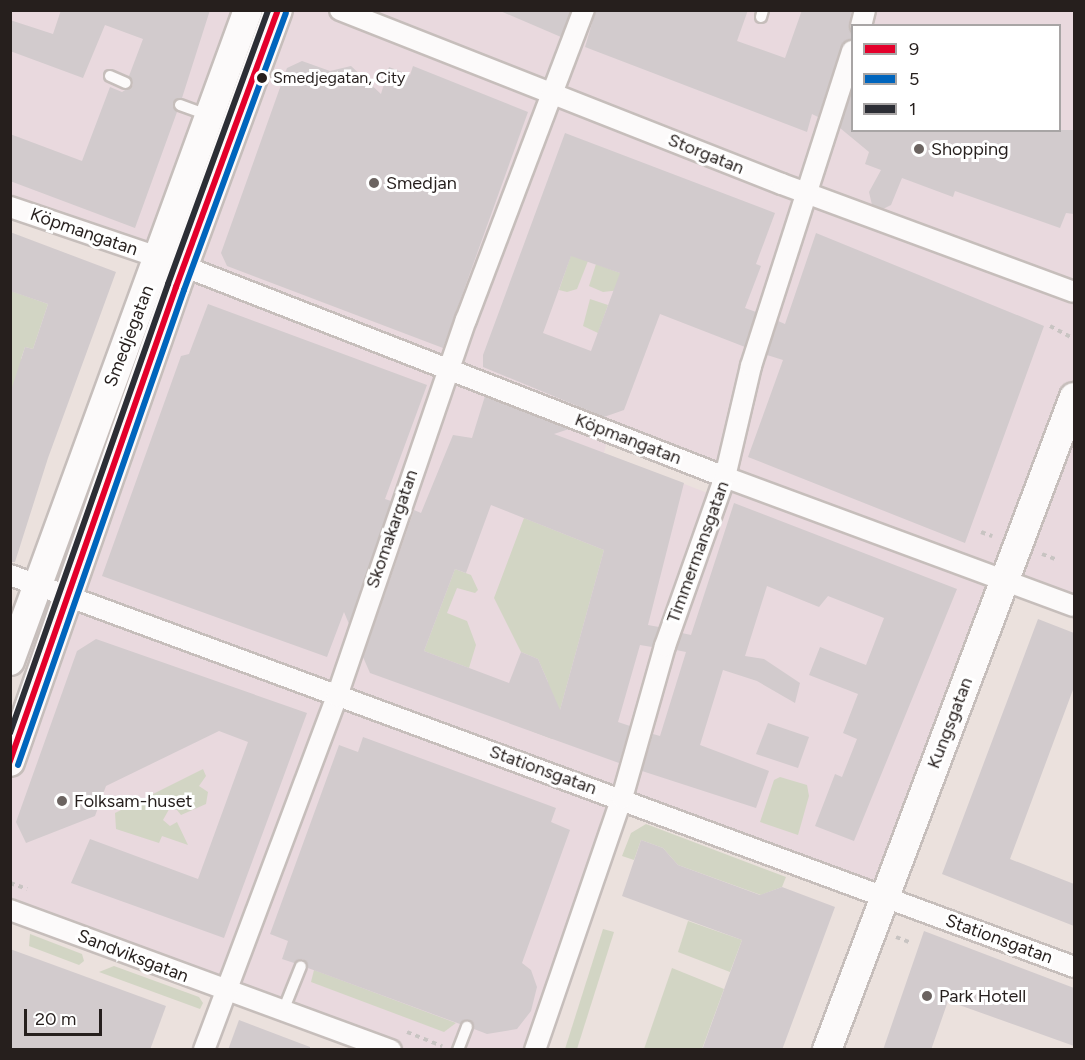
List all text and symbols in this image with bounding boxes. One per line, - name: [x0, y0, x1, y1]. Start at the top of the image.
- legend: [851, 24, 1061, 132]
- text: 9: [909, 38, 919, 60]
- place label: Smedjegatan, City: [273, 68, 406, 88]
- text: 5: [909, 68, 919, 90]
- marker: Smedjegatan, City: [256, 72, 268, 84]
- text: 1: [909, 98, 916, 120]
- street label: Storgatan: [665, 129, 747, 179]
- place label: Shopping: [931, 138, 1009, 160]
- marker: Shopping: [912, 142, 926, 156]
- place label: Smedjan: [386, 172, 457, 194]
- marker: Smedjan: [367, 176, 381, 190]
- street label: Köpmangatan: [27, 204, 141, 260]
- street label: Smedjegatan: [100, 282, 158, 390]
- street label: Köpmangatan: [572, 409, 684, 469]
- street label: Skomakargatan: [362, 467, 422, 591]
- street label: Timmermansgatan: [662, 478, 734, 626]
- street label: Kungsgatan: [923, 674, 977, 772]
- street label: Stationsgatan: [486, 741, 600, 799]
- place label: Folksam-huset: [74, 790, 192, 812]
- marker: Folksam-huset: [55, 794, 69, 808]
- street label: Stationsgatan: [942, 910, 1056, 968]
- street label: Sandviksgatan: [74, 925, 192, 987]
- place label: Park Hotell: [939, 985, 1026, 1007]
- marker: Park Hotell: [920, 989, 934, 1003]
- scale bar: [27, 997, 105, 1035]
- text: 20 m: [35, 1008, 76, 1030]

